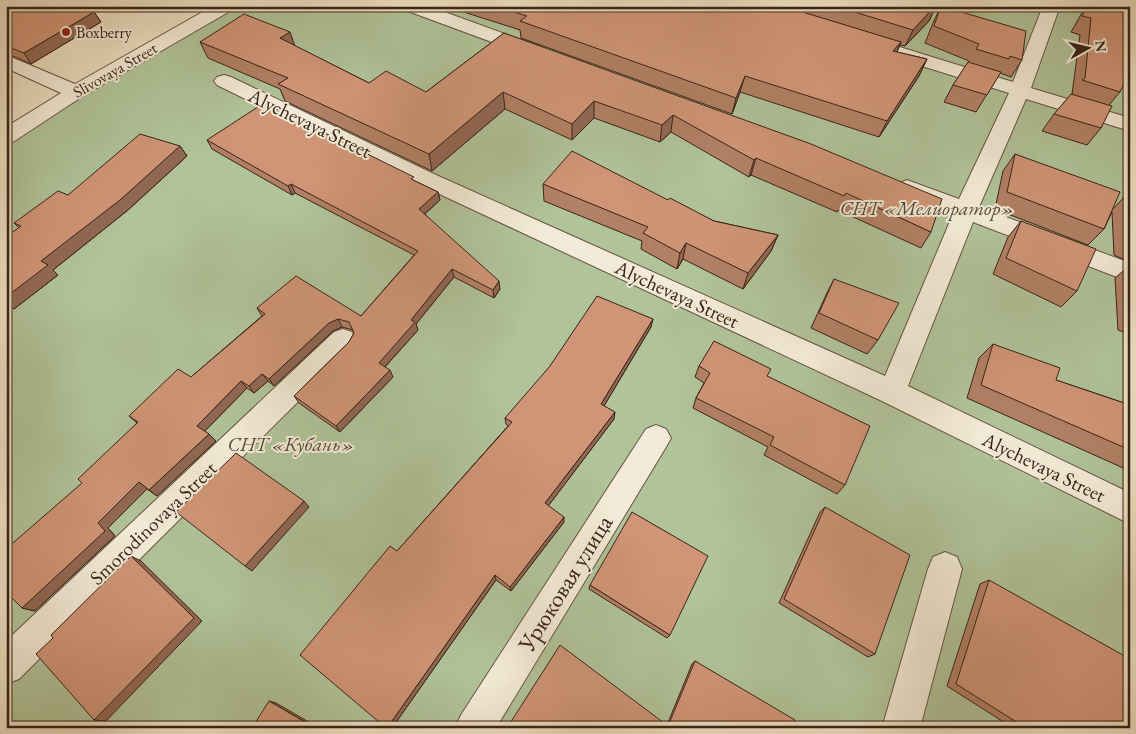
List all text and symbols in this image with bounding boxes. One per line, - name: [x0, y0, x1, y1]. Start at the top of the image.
- place label: Boxberry: [76, 22, 133, 43]
- north arrow: [1064, 22, 1114, 72]
- marker: Boxberry: [60, 26, 72, 38]
- street label: Slivovaya Street: [69, 37, 161, 103]
- text: N: [1091, 39, 1111, 54]
- street label: Alychevaya Street: [243, 82, 376, 164]
- park label: СНТ «Мелиоратор»: [840, 195, 1014, 221]
- street label: Alychevaya Street: [610, 254, 744, 334]
- street label: Alychevaya Street: [977, 426, 1110, 508]
- park label: СНТ «Кубань»: [228, 431, 354, 457]
- street label: Smorodinovaya Street: [84, 455, 223, 590]
- street label: Урюковая улица: [510, 508, 620, 658]

